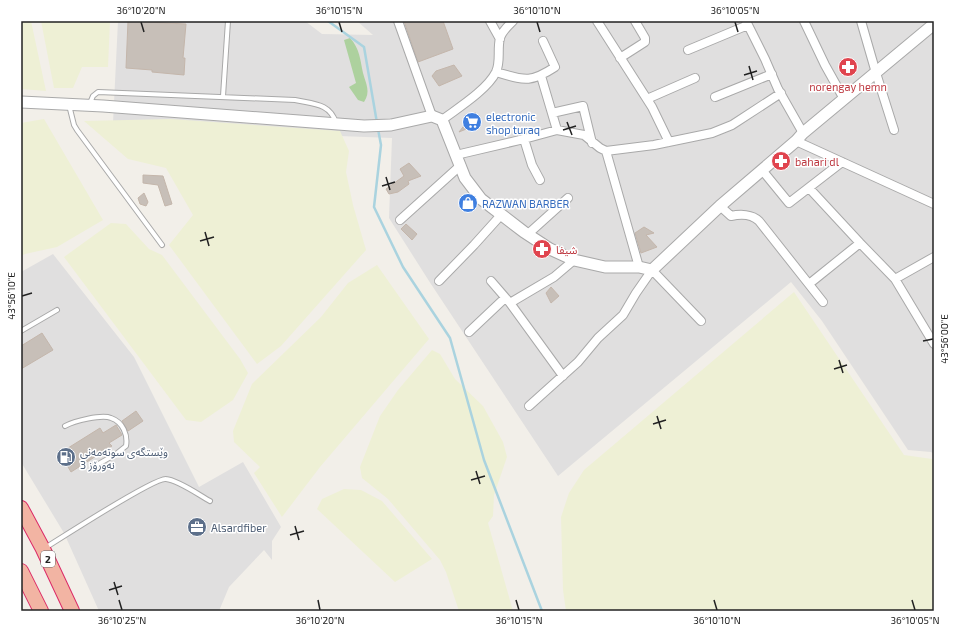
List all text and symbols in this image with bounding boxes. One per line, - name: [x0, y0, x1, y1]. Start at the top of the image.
- text: 36°10'20"N: [116, 4, 166, 16]
- text: 36°10'15"N: [316, 4, 362, 16]
- text: 36°10'10"N: [513, 4, 561, 16]
- text: 36°10'05"N: [711, 4, 759, 16]
- pharmacy icon: norengay hemn: [837, 56, 859, 78]
- place label: norengay hemn: [809, 80, 887, 93]
- place label: electronic shop turaq: [486, 110, 540, 136]
- supermarket icon: electronic shop turaq: [461, 111, 483, 133]
- pharmacy icon: bahari dl: [770, 150, 792, 172]
- place label: bahari dl: [795, 155, 840, 168]
- shop icon: RAZWAN BARBER: [457, 192, 479, 214]
- place label: RAZWAN BARBER: [482, 197, 570, 210]
- pharmacy icon: شیفا: [531, 238, 553, 260]
- place label: شیفا: [556, 243, 578, 257]
- text: 43°56'10"E: [5, 272, 17, 320]
- text: 43°56'00"E: [938, 314, 950, 364]
- place label: وێستگەی سوتەمەنی نەورۆز 3: [80, 445, 168, 472]
- fuel station icon: وێستگەی سوتەمەنی نەورۆز 3: [55, 446, 77, 468]
- office icon: Alsardfiber: [186, 516, 208, 538]
- place label: Alsardfiber: [211, 521, 267, 534]
- road number: 2: [41, 551, 55, 567]
- text: 36°10'25"N: [98, 614, 146, 626]
- text: 36°10'20"N: [295, 614, 345, 626]
- text: 36°10'15"N: [496, 614, 542, 626]
- text: 36°10'10"N: [693, 614, 741, 626]
- text: 36°10'05"N: [891, 614, 939, 626]

